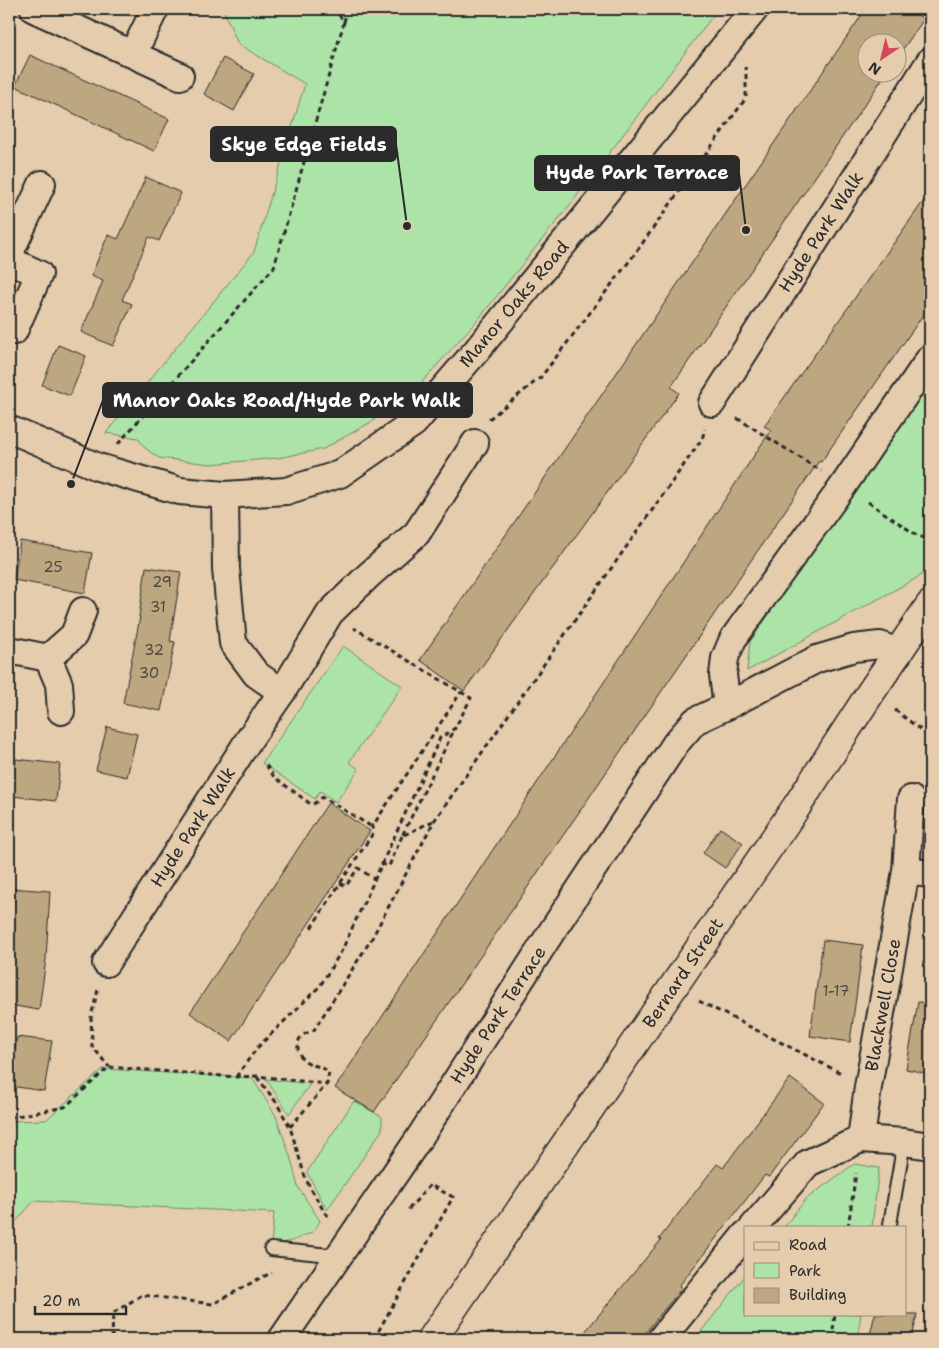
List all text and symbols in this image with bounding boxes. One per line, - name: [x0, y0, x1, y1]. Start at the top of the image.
- north arrow: [856, 32, 906, 82]
- text: N: [865, 58, 884, 79]
- callout: Skye Edge Fields: [211, 127, 396, 161]
- text: Skye Edge Fields: [221, 132, 387, 157]
- callout: Hyde Park Terrace: [535, 156, 739, 190]
- text: Hyde Park Terrace: [545, 160, 729, 185]
- street label: Hyde Park Walk: [773, 167, 869, 297]
- street label: Manor Oaks Road: [454, 235, 574, 373]
- callout: Manor Oaks Road/Hyde Park Walk: [103, 383, 472, 417]
- text: Manor Oaks Road/Hyde Park Walk: [113, 388, 461, 413]
- house number: 25: [43, 557, 63, 577]
- house number: 29: [152, 572, 172, 592]
- house number: 31: [150, 597, 166, 617]
- house number: 32: [144, 640, 164, 660]
- house number: 30: [139, 663, 159, 683]
- street label: Hyde Park Walk: [145, 762, 241, 892]
- street label: Bernard Street: [637, 913, 729, 1033]
- street label: Blackwell Close: [860, 937, 906, 1073]
- street label: Hyde Park Terrace: [444, 941, 552, 1089]
- house number: 1-17: [823, 981, 849, 1001]
- legend: [744, 1226, 906, 1316]
- text: Road: [789, 1235, 827, 1255]
- text: Park: [789, 1261, 821, 1281]
- scale bar: [35, 1283, 126, 1315]
- text: Building: [789, 1285, 846, 1305]
- text: 20 m: [42, 1291, 81, 1311]

